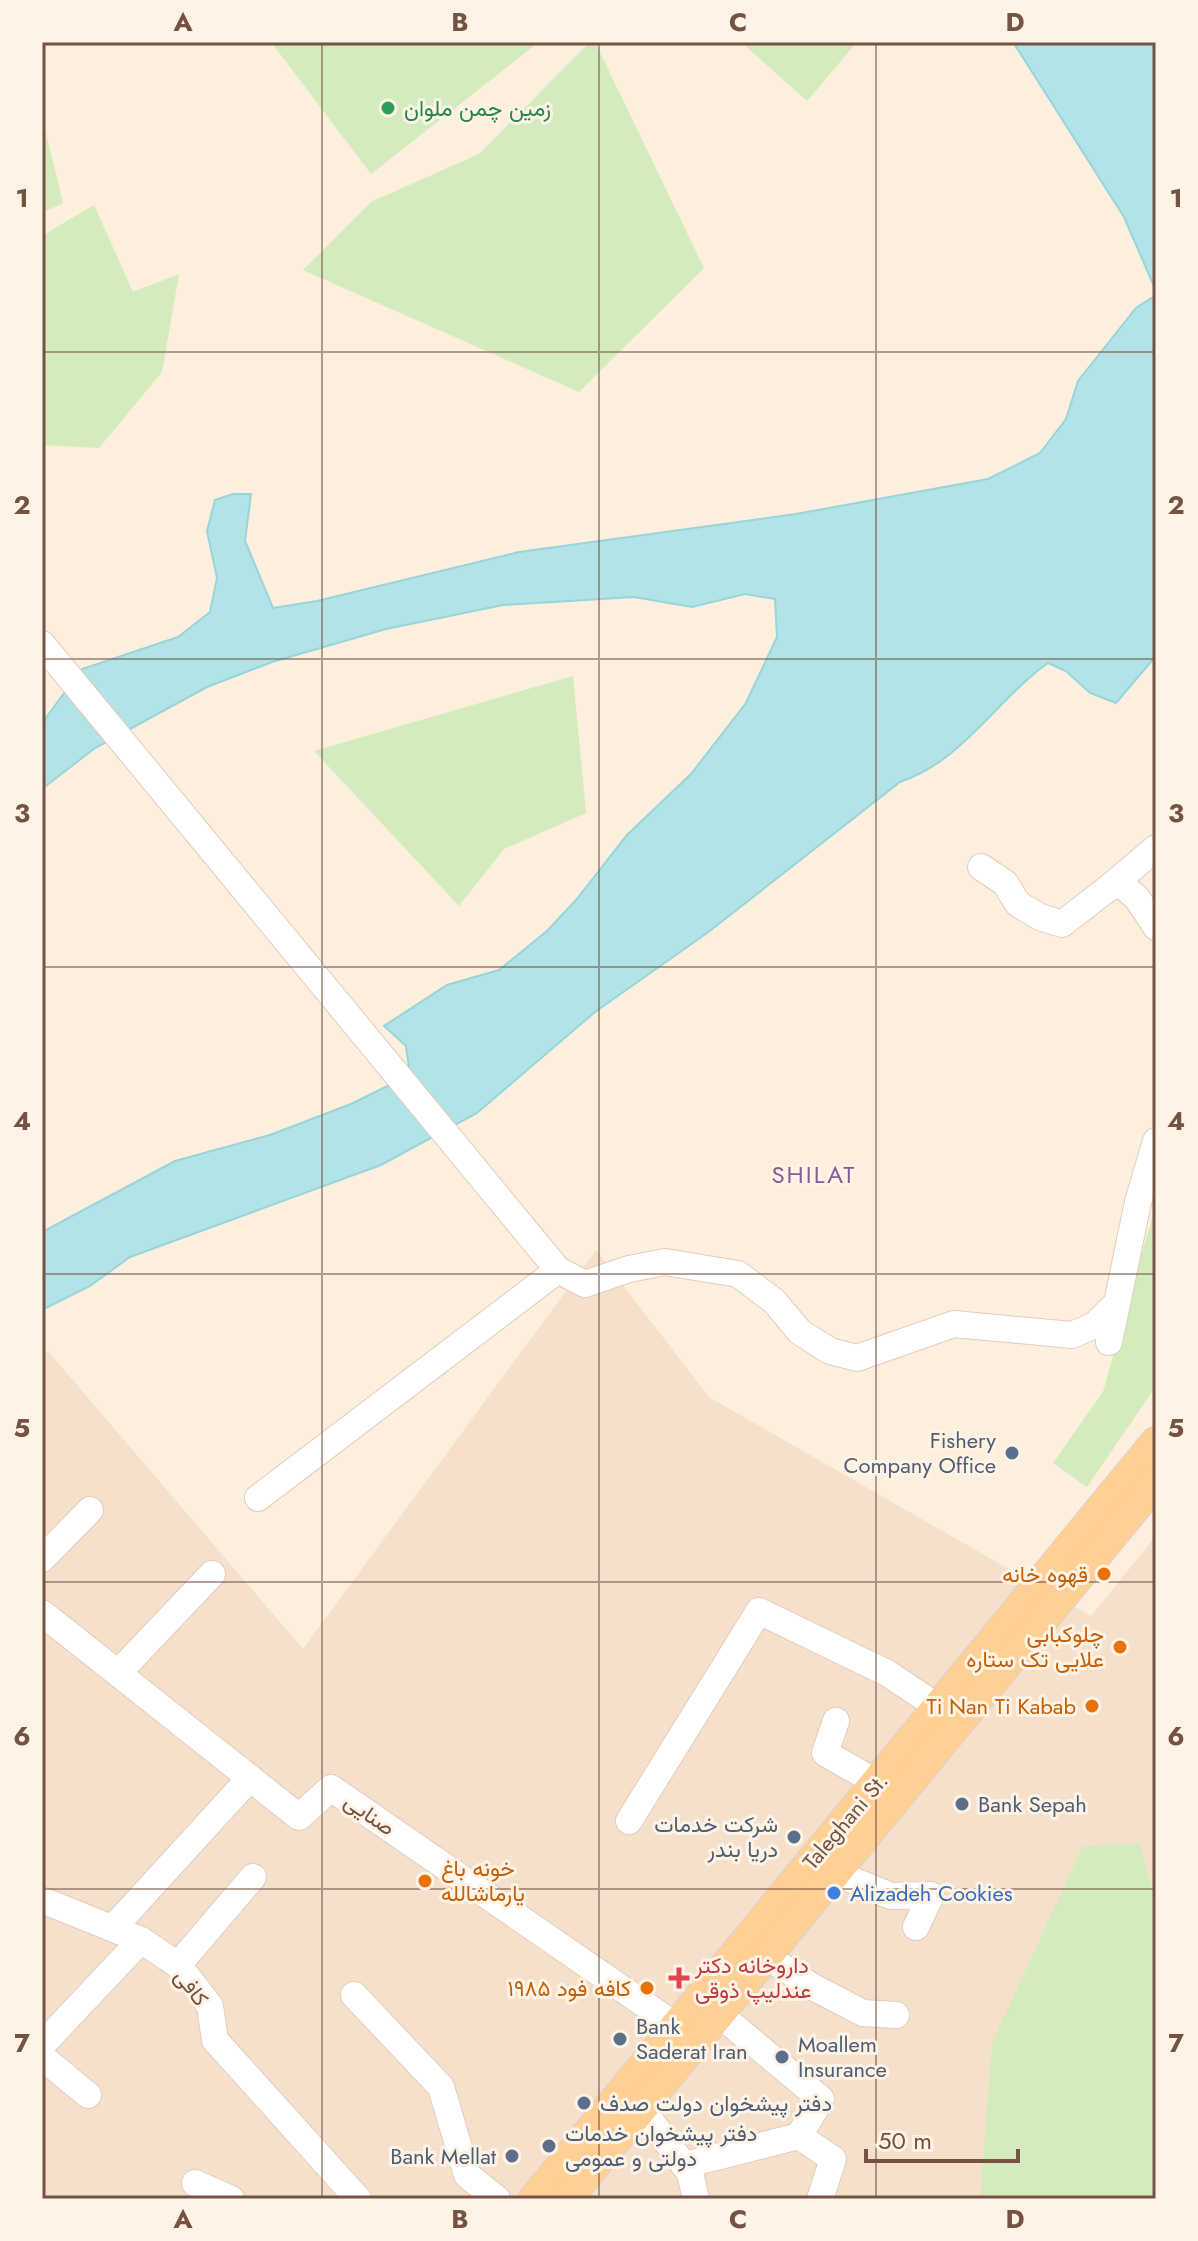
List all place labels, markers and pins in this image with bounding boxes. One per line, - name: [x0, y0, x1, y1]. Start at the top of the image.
- place label: زمین چمن ملوان: [404, 92, 551, 124]
- marker: زمین چمن ملوان: [379, 99, 397, 117]
- place label: Fishery Company Office: [843, 1424, 996, 1481]
- marker: Fishery Company Office: [1003, 1444, 1021, 1462]
- place label: قهوه خانه: [1002, 1558, 1088, 1590]
- marker: قهوه خانه: [1095, 1565, 1113, 1583]
- place label: چلوکبابی علایی تک ستاره: [966, 1618, 1104, 1675]
- marker: چلوکبابی علایی تک ستاره: [1111, 1638, 1129, 1656]
- place label: Ti Nan Ti Kabab: [926, 1690, 1076, 1722]
- marker: Ti Nan Ti Kabab: [1083, 1697, 1101, 1715]
- place label: Bank Sepah: [978, 1788, 1087, 1820]
- marker: Bank Sepah: [953, 1795, 971, 1813]
- place label: شرکت خدمات دریا بندر: [654, 1808, 778, 1865]
- marker: شرکت خدمات دریا بندر: [785, 1828, 803, 1846]
- place label: خونه باغ یارماشالله: [441, 1852, 525, 1909]
- marker: خونه باغ یارماشالله: [416, 1872, 434, 1890]
- place label: Alizadeh Cookies: [850, 1877, 1013, 1909]
- marker: Alizadeh Cookies: [825, 1884, 843, 1902]
- place label: داروخانه دکتر عندلیپ ذوقی: [694, 1949, 812, 2006]
- marker: داروخانه دکتر عندلیپ ذوقی: [670, 1969, 688, 1987]
- place label: کافه فود ۱۹۸۵: [508, 1972, 631, 2004]
- marker: کافه فود ۱۹۸۵: [638, 1979, 656, 1997]
- place label: Bank Saderat Iran: [636, 2010, 748, 2067]
- place label: Moallem Insurance: [798, 2028, 887, 2085]
- marker: Bank Saderat Iran: [611, 2030, 629, 2048]
- marker: Moallem Insurance: [773, 2048, 791, 2066]
- place label: دفتر پیشخوان دولت صدف: [600, 2087, 832, 2119]
- marker: دفتر پیشخوان دولت صدف: [575, 2094, 593, 2112]
- place label: دفتر پیشخوان خدمات دولتی و عمومی: [565, 2117, 757, 2174]
- marker: دفتر پیشخوان خدمات دولتی و عمومی: [540, 2137, 558, 2155]
- place label: Bank Mellat: [390, 2140, 497, 2172]
- marker: Bank Mellat: [503, 2147, 521, 2165]

